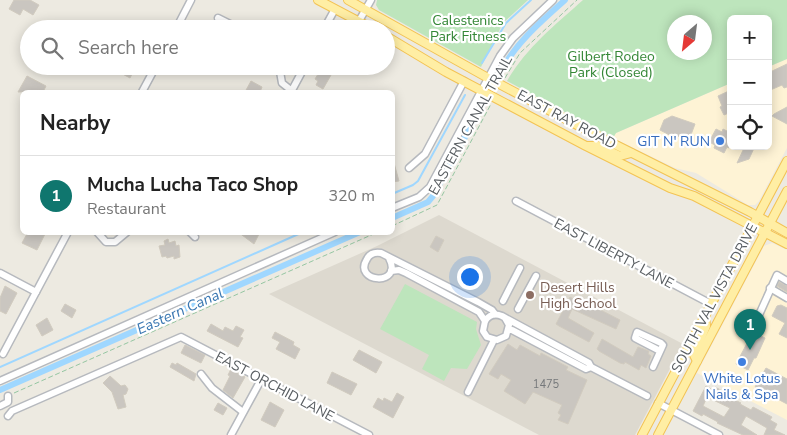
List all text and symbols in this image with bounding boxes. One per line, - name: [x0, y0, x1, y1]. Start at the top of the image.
- park label: Calestenics Park Fitness: [430, 11, 506, 46]
- north arrow: [667, 15, 712, 60]
- map controls: [727, 15, 772, 150]
- button: +: [727, 15, 772, 60]
- search box: [20, 20, 395, 75]
- icon: search: [38, 34, 66, 62]
- text: Search here: [78, 35, 179, 61]
- park label: Gilbert Rodeo Park (Closed): [567, 47, 655, 82]
- street label: EASTERN CANAL TRAIL: [424, 52, 517, 198]
- button: −: [727, 60, 772, 105]
- street label: EAST RAY ROAD: [514, 85, 620, 154]
- button: locate: [727, 105, 772, 150]
- text: Nearby: [40, 109, 110, 137]
- place label: GIT N' RUN: [637, 132, 710, 151]
- marker: GIT N' RUN: [714, 135, 726, 147]
- text: Mucha Lucha Taco Shop: [87, 172, 298, 198]
- text: 1: [51, 185, 61, 207]
- text: 320 m: [328, 185, 375, 207]
- text: Restaurant: [87, 198, 166, 220]
- street label: EAST LIBERTY LANE: [551, 214, 677, 293]
- street label: SOUTH VAL VISTA DRIVE: [667, 220, 762, 376]
- your location: [457, 264, 483, 290]
- place label: Desert Hills High School: [540, 278, 617, 313]
- water label: Eastern Canal: [133, 283, 227, 339]
- marker: Desert Hills High School: [524, 289, 536, 301]
- pin: 1: [734, 309, 766, 350]
- street label: EAST ORCHID LANE: [212, 347, 338, 426]
- marker: White Lotus Nails & Spa: [736, 356, 748, 368]
- place label: White Lotus Nails & Spa: [703, 369, 781, 404]
- house number: 1475: [533, 377, 560, 392]

